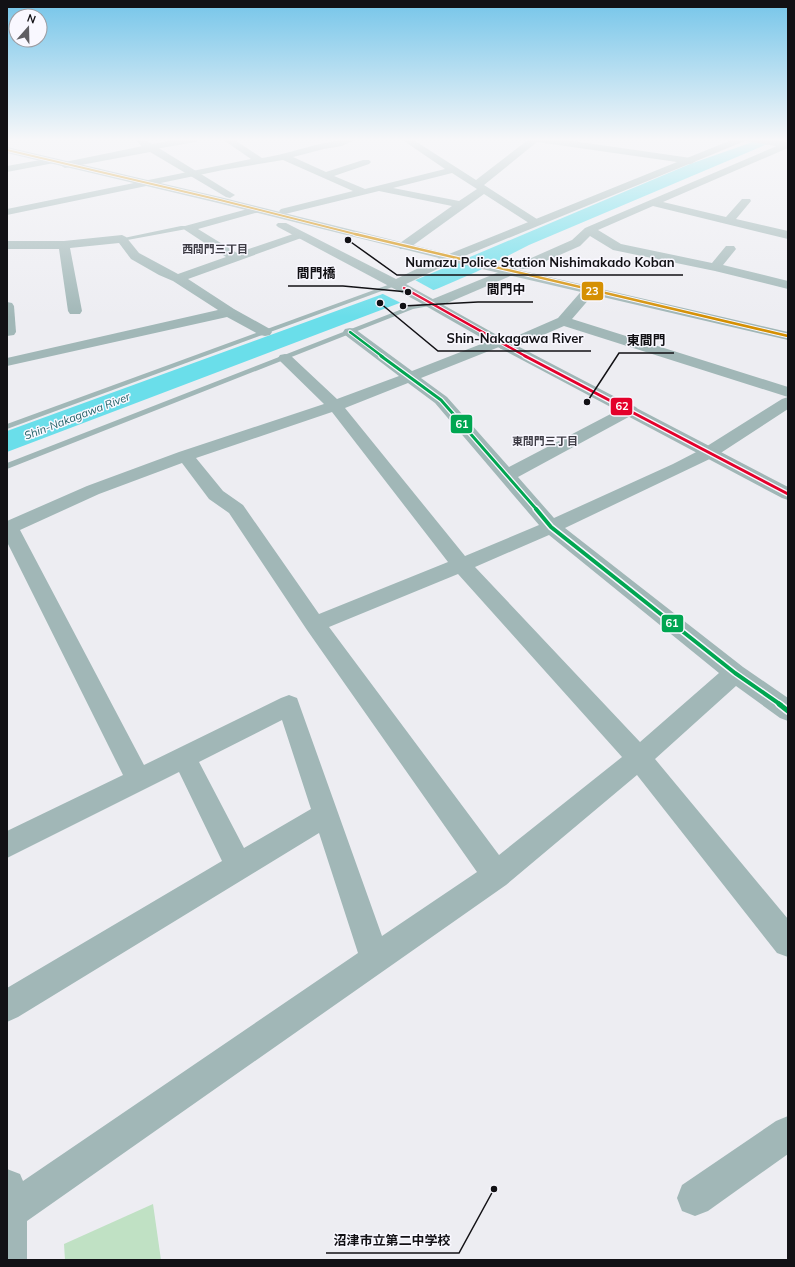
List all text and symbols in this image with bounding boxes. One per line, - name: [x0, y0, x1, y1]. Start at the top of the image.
- north arrow: [8, 8, 48, 48]
- text: N: [25, 11, 38, 27]
- district label: 西間門三丁目: [182, 242, 248, 256]
- callout: Numazu Police Station Nishimakado Koban: [397, 250, 683, 275]
- text: Numazu Police Station Nishimakado Koban: [405, 254, 675, 270]
- callout: 間門橋: [288, 261, 343, 286]
- text: 間門橋: [296, 265, 336, 281]
- callout: 間門中: [478, 277, 533, 302]
- text: 間門中: [486, 281, 526, 297]
- line badge: 23: [581, 281, 604, 301]
- text: 23: [585, 284, 599, 298]
- callout: Shin-Nakagawa River: [438, 326, 591, 351]
- callout: 東間門: [619, 328, 674, 353]
- text: Shin-Nakagawa River: [447, 330, 584, 346]
- text: 東間門: [626, 332, 666, 348]
- water label: Shin-Nakagawa River: [22, 389, 133, 443]
- line badge: 62: [610, 397, 633, 416]
- text: 62: [615, 399, 629, 413]
- line badge: 61: [450, 414, 473, 434]
- text: 61: [455, 417, 469, 431]
- district label: 東間門三丁目: [512, 434, 578, 448]
- line badge: 61: [661, 614, 684, 633]
- text: 61: [665, 616, 679, 630]
- callout: 沼津市立第二中学校: [326, 1228, 459, 1253]
- text: 沼津市立第二中学校: [333, 1232, 451, 1248]

